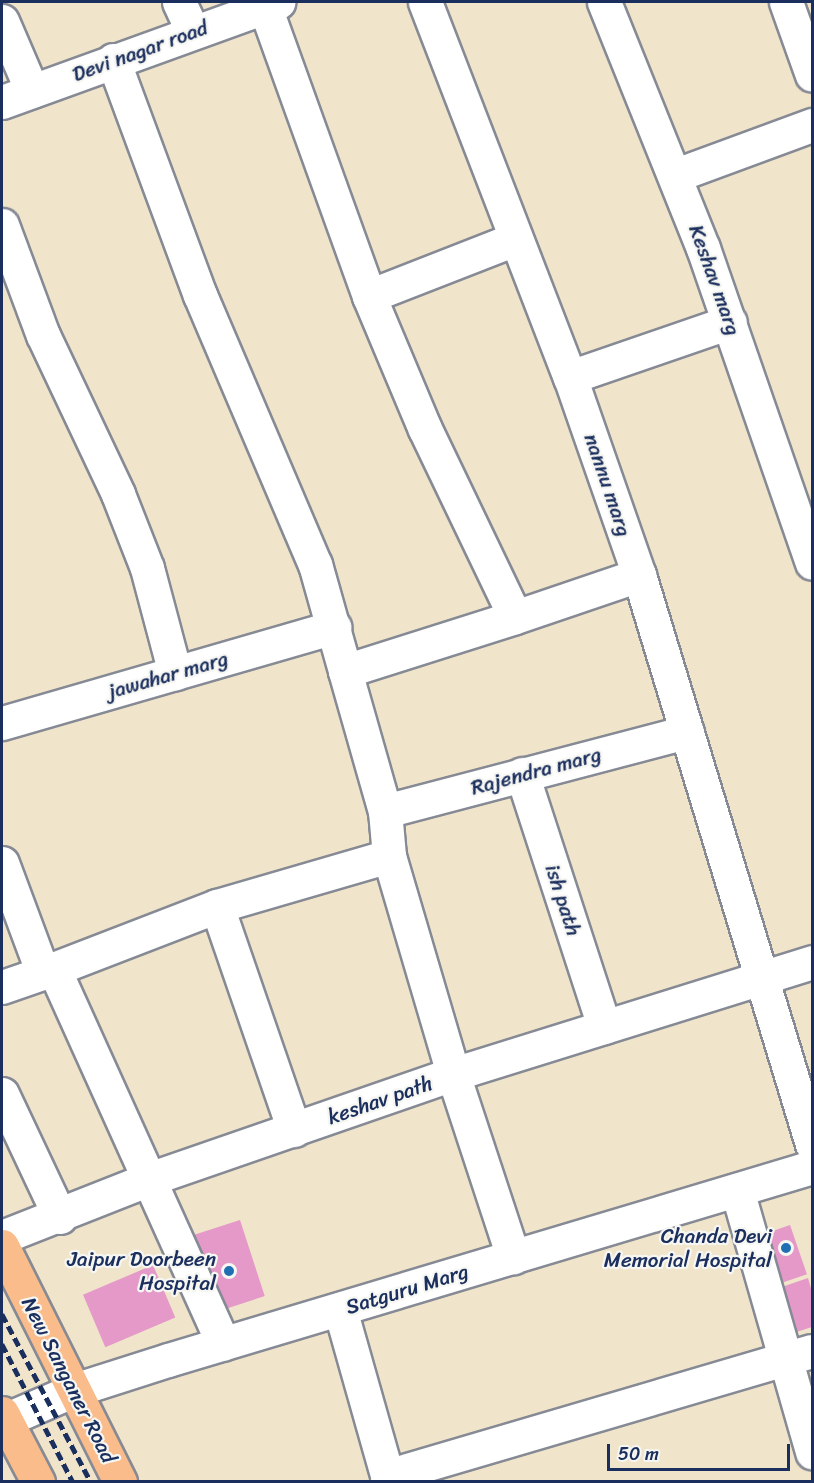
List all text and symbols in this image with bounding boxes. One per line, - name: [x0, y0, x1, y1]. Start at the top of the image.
- street label: Devi nagar road: [69, 15, 211, 87]
- street label: Keshav marg: [683, 221, 747, 339]
- street label: nannu marg: [579, 430, 637, 540]
- street label: jawahar marg: [105, 646, 231, 704]
- street label: Rajendra marg: [468, 742, 604, 800]
- street label: ish path: [540, 861, 586, 939]
- street label: keshav path: [324, 1070, 436, 1130]
- place label: Chanda Devi Memorial Hospital: [604, 1223, 772, 1273]
- marker: Chanda Devi Memorial Hospital: [777, 1239, 795, 1257]
- place label: Jaipur Doorbeen Hospital: [67, 1246, 216, 1296]
- street label: Satguru Marg: [343, 1258, 471, 1320]
- marker: Jaipur Doorbeen Hospital: [220, 1262, 238, 1280]
- street label: New Sanganer Road: [16, 1293, 122, 1467]
- scale bar: [610, 1432, 793, 1470]
- text: 50 m: [618, 1438, 659, 1470]

